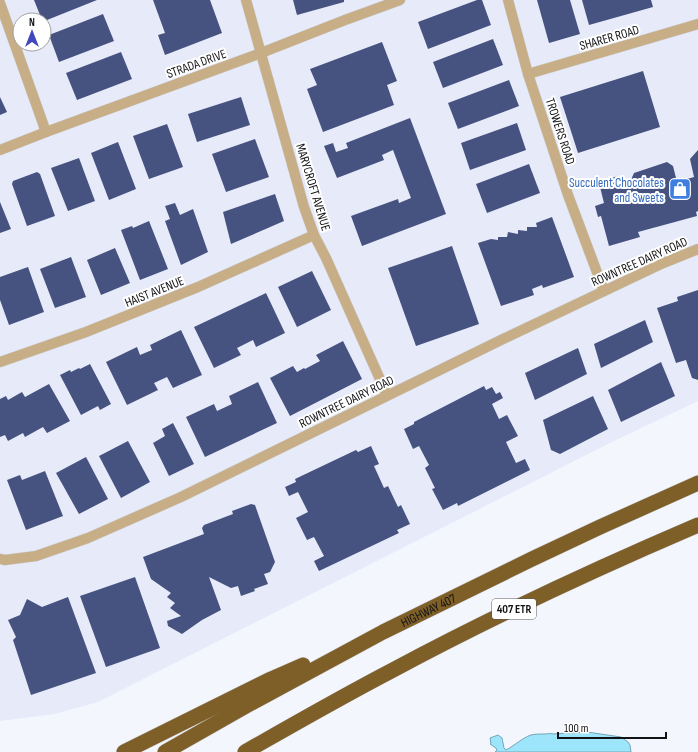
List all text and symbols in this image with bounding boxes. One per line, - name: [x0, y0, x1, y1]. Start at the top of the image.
- north arrow: [12, 12, 52, 52]
- text: N: [29, 16, 35, 29]
- street label: SHARER ROAD: [578, 22, 641, 54]
- street label: STRADA DRIVE: [164, 46, 228, 82]
- street label: TROWERS ROAD: [542, 96, 578, 167]
- street label: MARYCROFT AVENUE: [292, 142, 334, 233]
- place label: Succulent Chocolates and Sweets: [569, 175, 664, 206]
- shop icon: Succulent Chocolates and Sweets: [667, 176, 693, 202]
- street label: ROWNTREE DAIRY ROAD: [589, 234, 690, 290]
- street label: HAIST AVENUE: [122, 273, 186, 311]
- street label: ROWNTREE DAIRY ROAD: [296, 372, 396, 432]
- street label: HIGHWAY 407: [398, 590, 459, 631]
- road number: 407 ETR: [492, 599, 536, 619]
- scale bar: [558, 714, 666, 740]
- text: 100 m: [564, 721, 589, 736]

